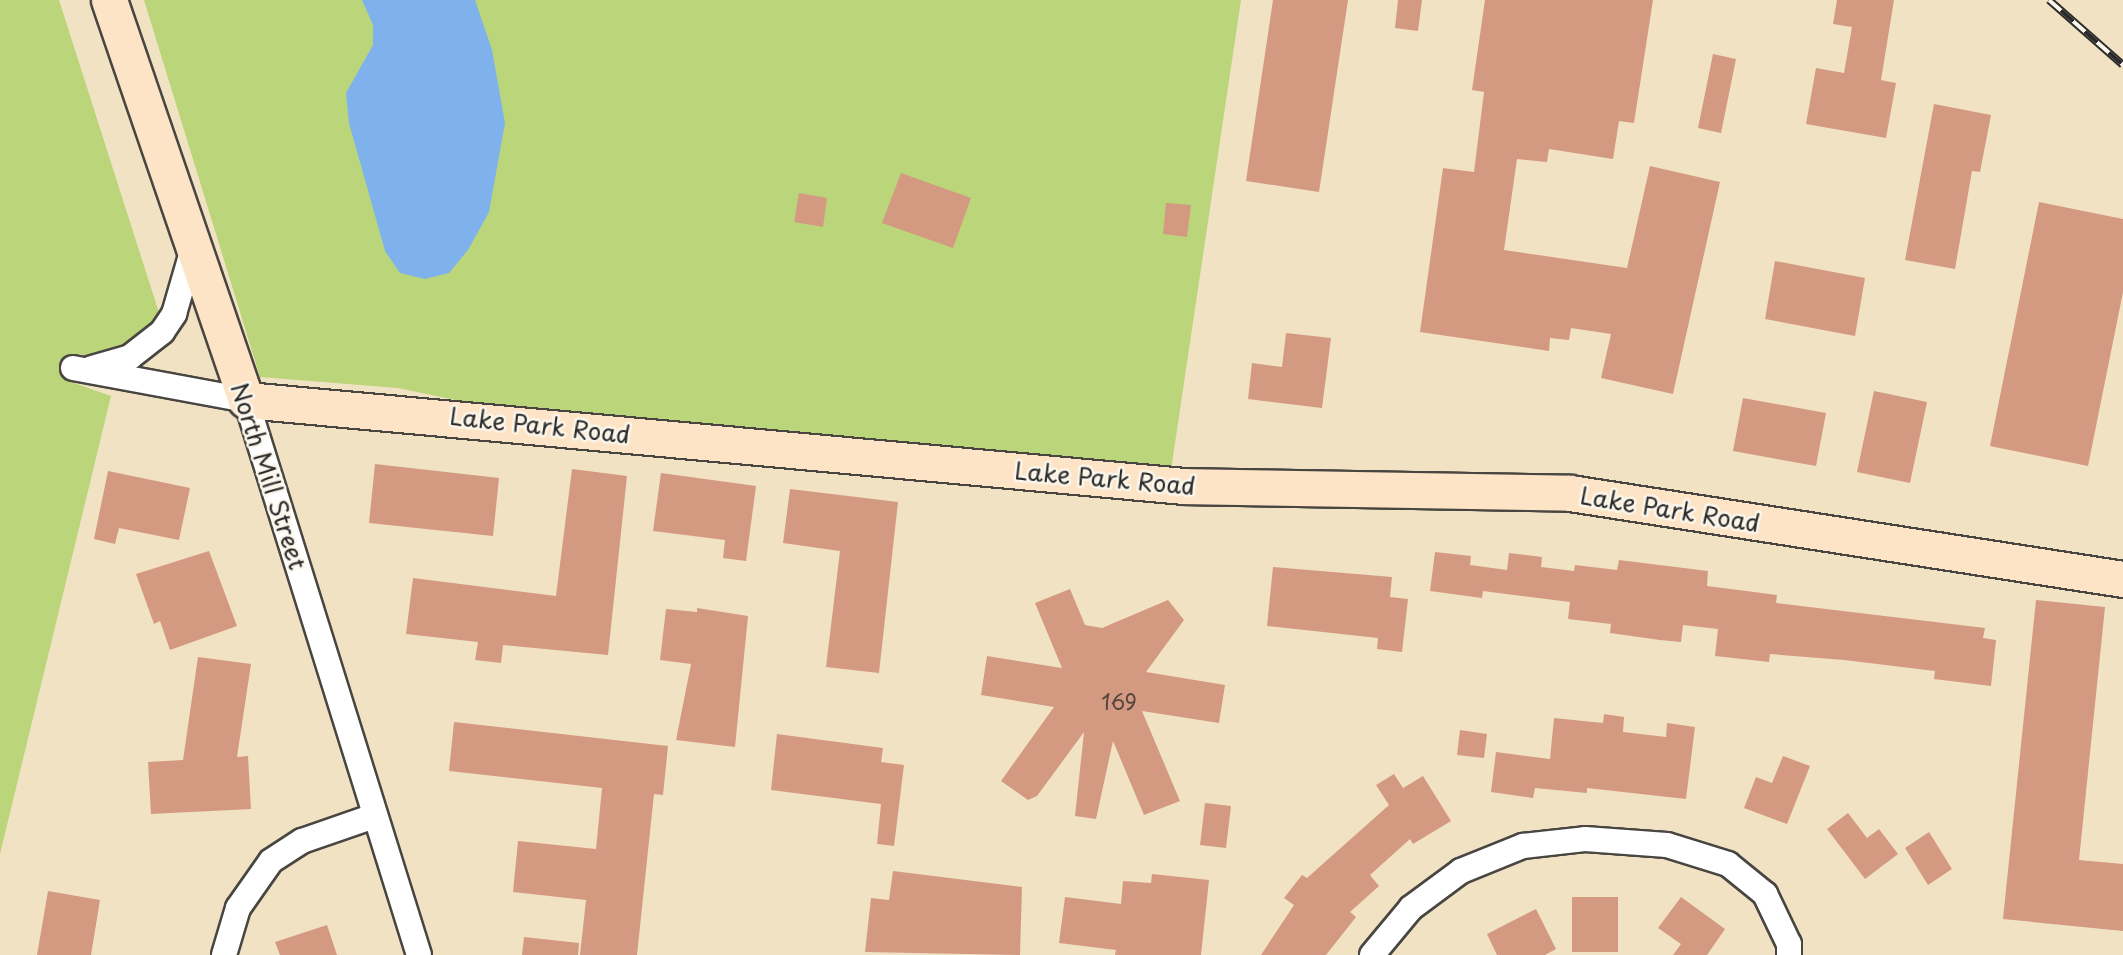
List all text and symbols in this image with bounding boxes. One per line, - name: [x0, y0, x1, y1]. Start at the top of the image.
- street label: North Mill Street: [225, 378, 313, 574]
- street label: Lake Park Road: [448, 401, 632, 449]
- street label: Lake Park Road: [1013, 456, 1197, 500]
- street label: Lake Park Road: [1578, 481, 1762, 537]
- house number: 169: [1101, 688, 1137, 714]

